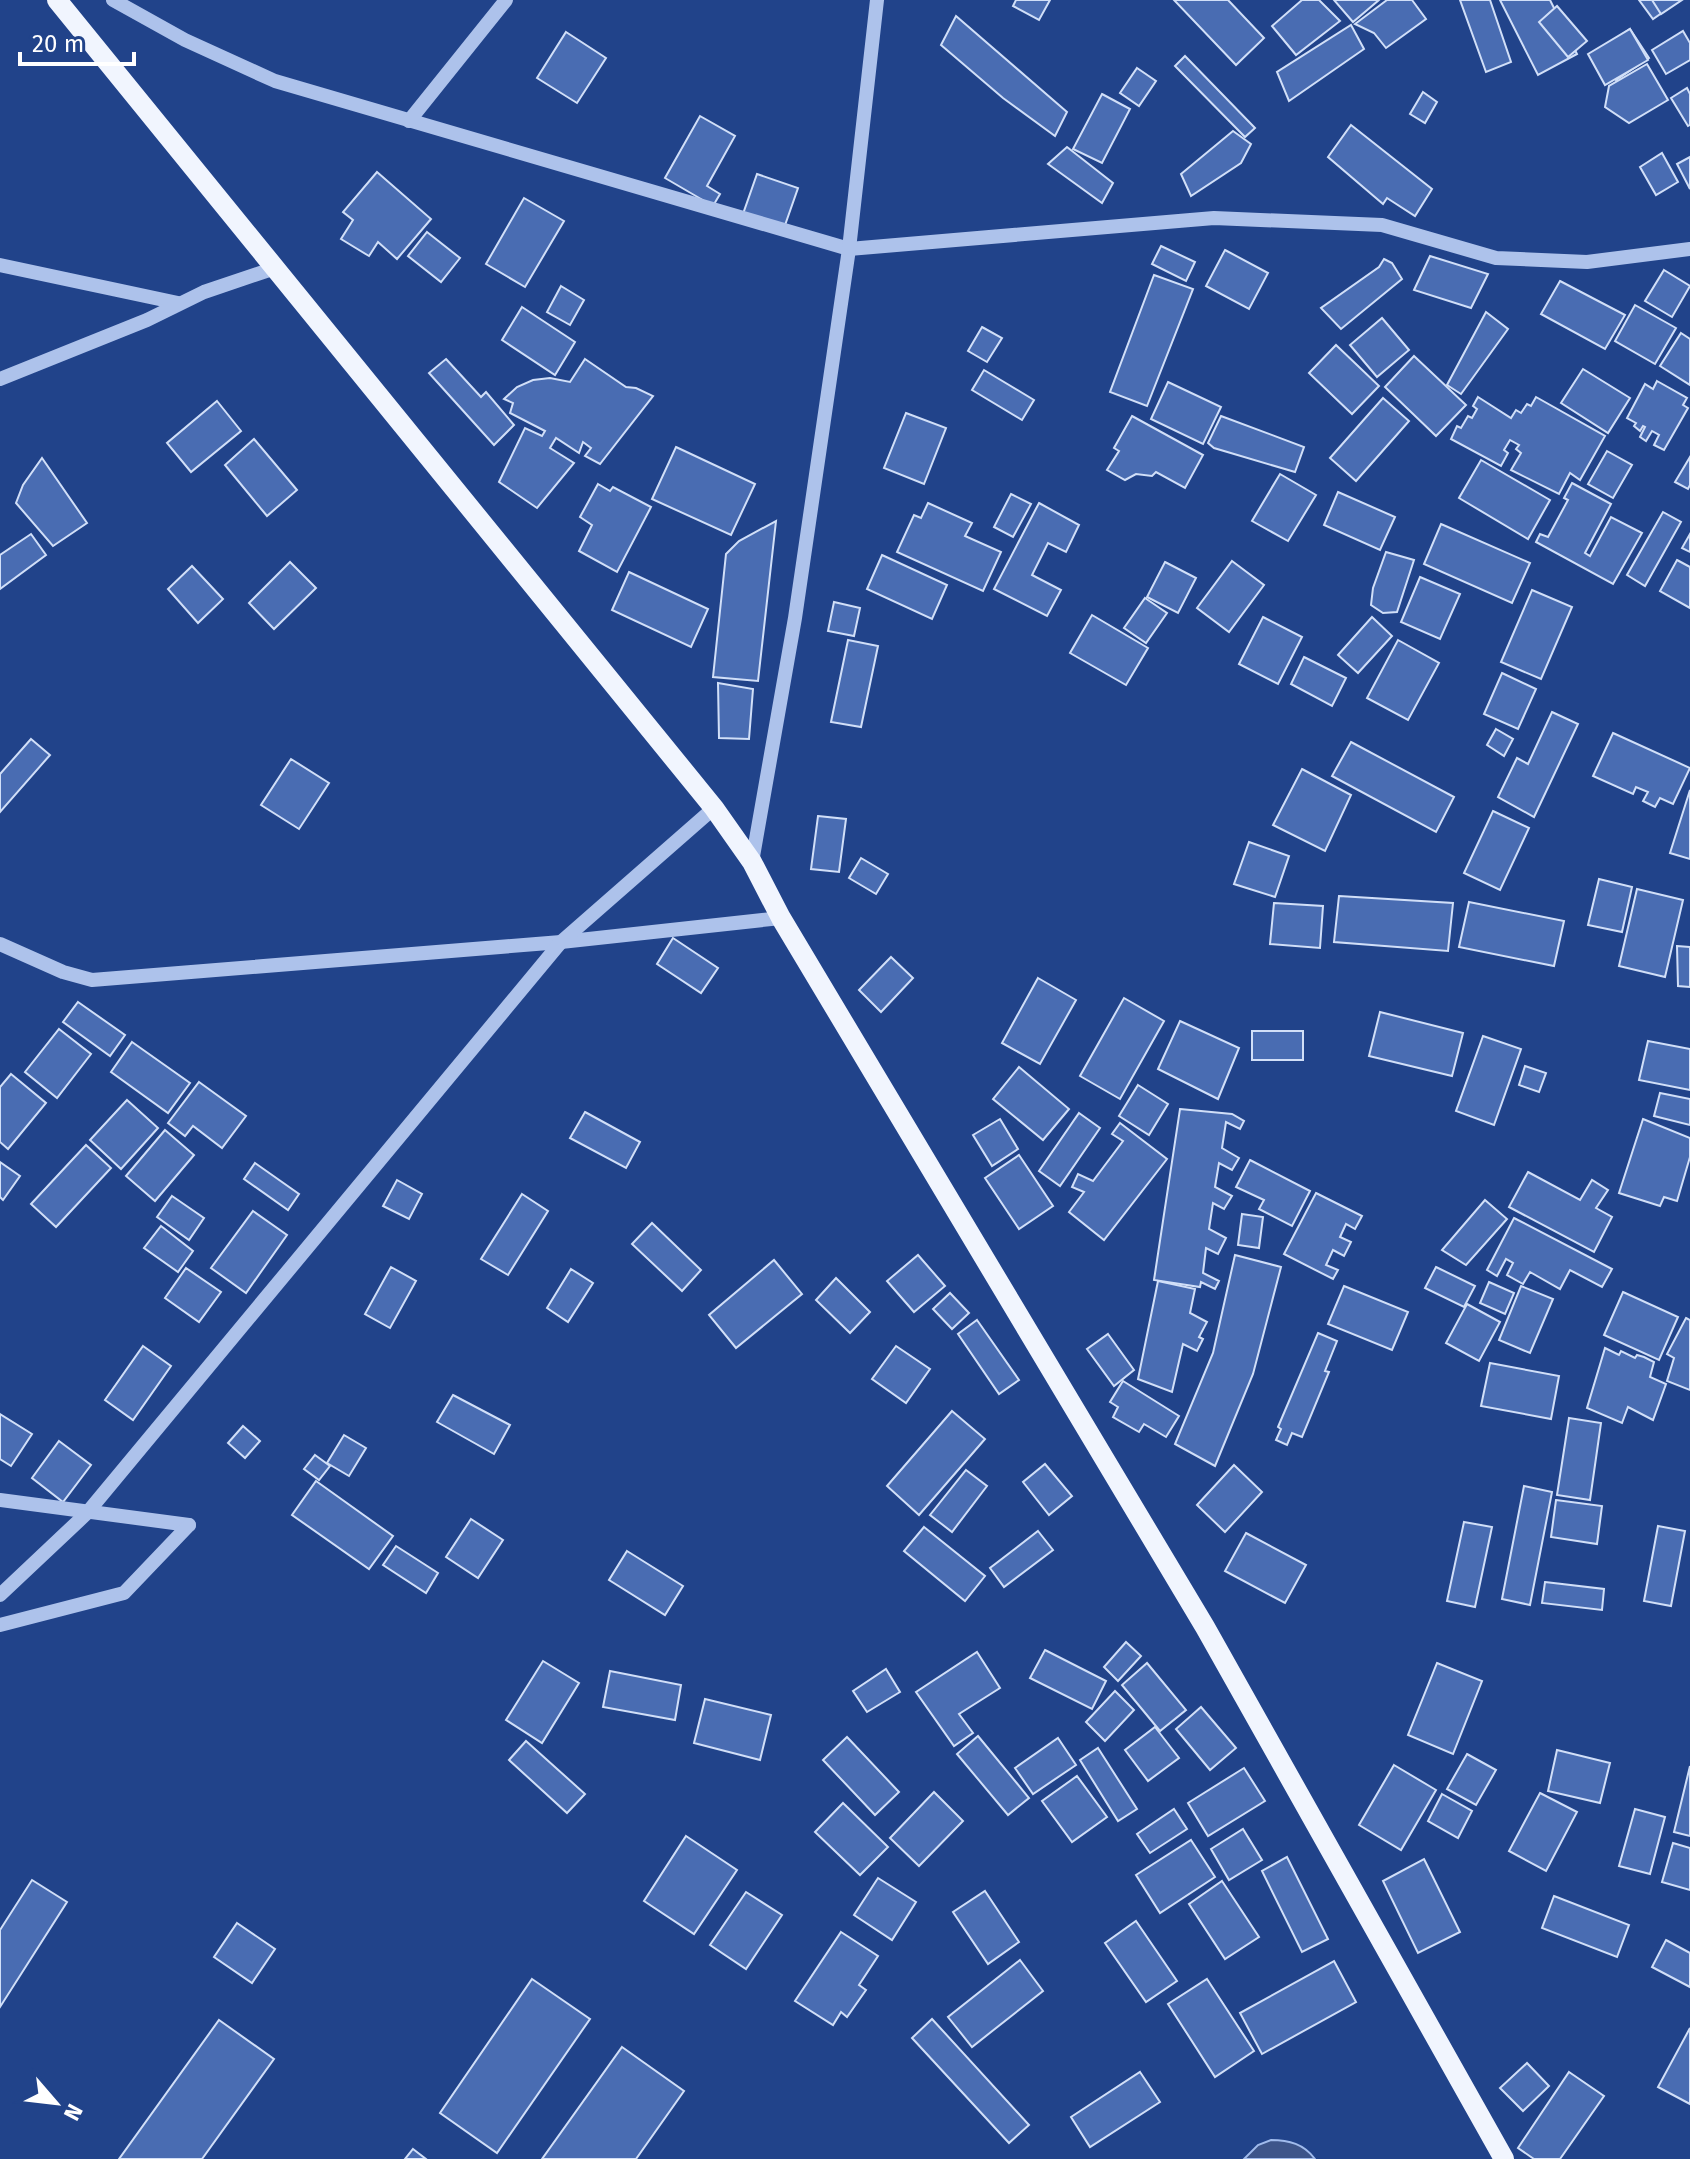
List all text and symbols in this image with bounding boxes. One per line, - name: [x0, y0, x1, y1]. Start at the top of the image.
- scale bar: [20, 16, 134, 66]
- text: 20 m: [32, 30, 84, 58]
- north arrow: [16, 2063, 96, 2143]
- text: N: [58, 2099, 89, 2125]

